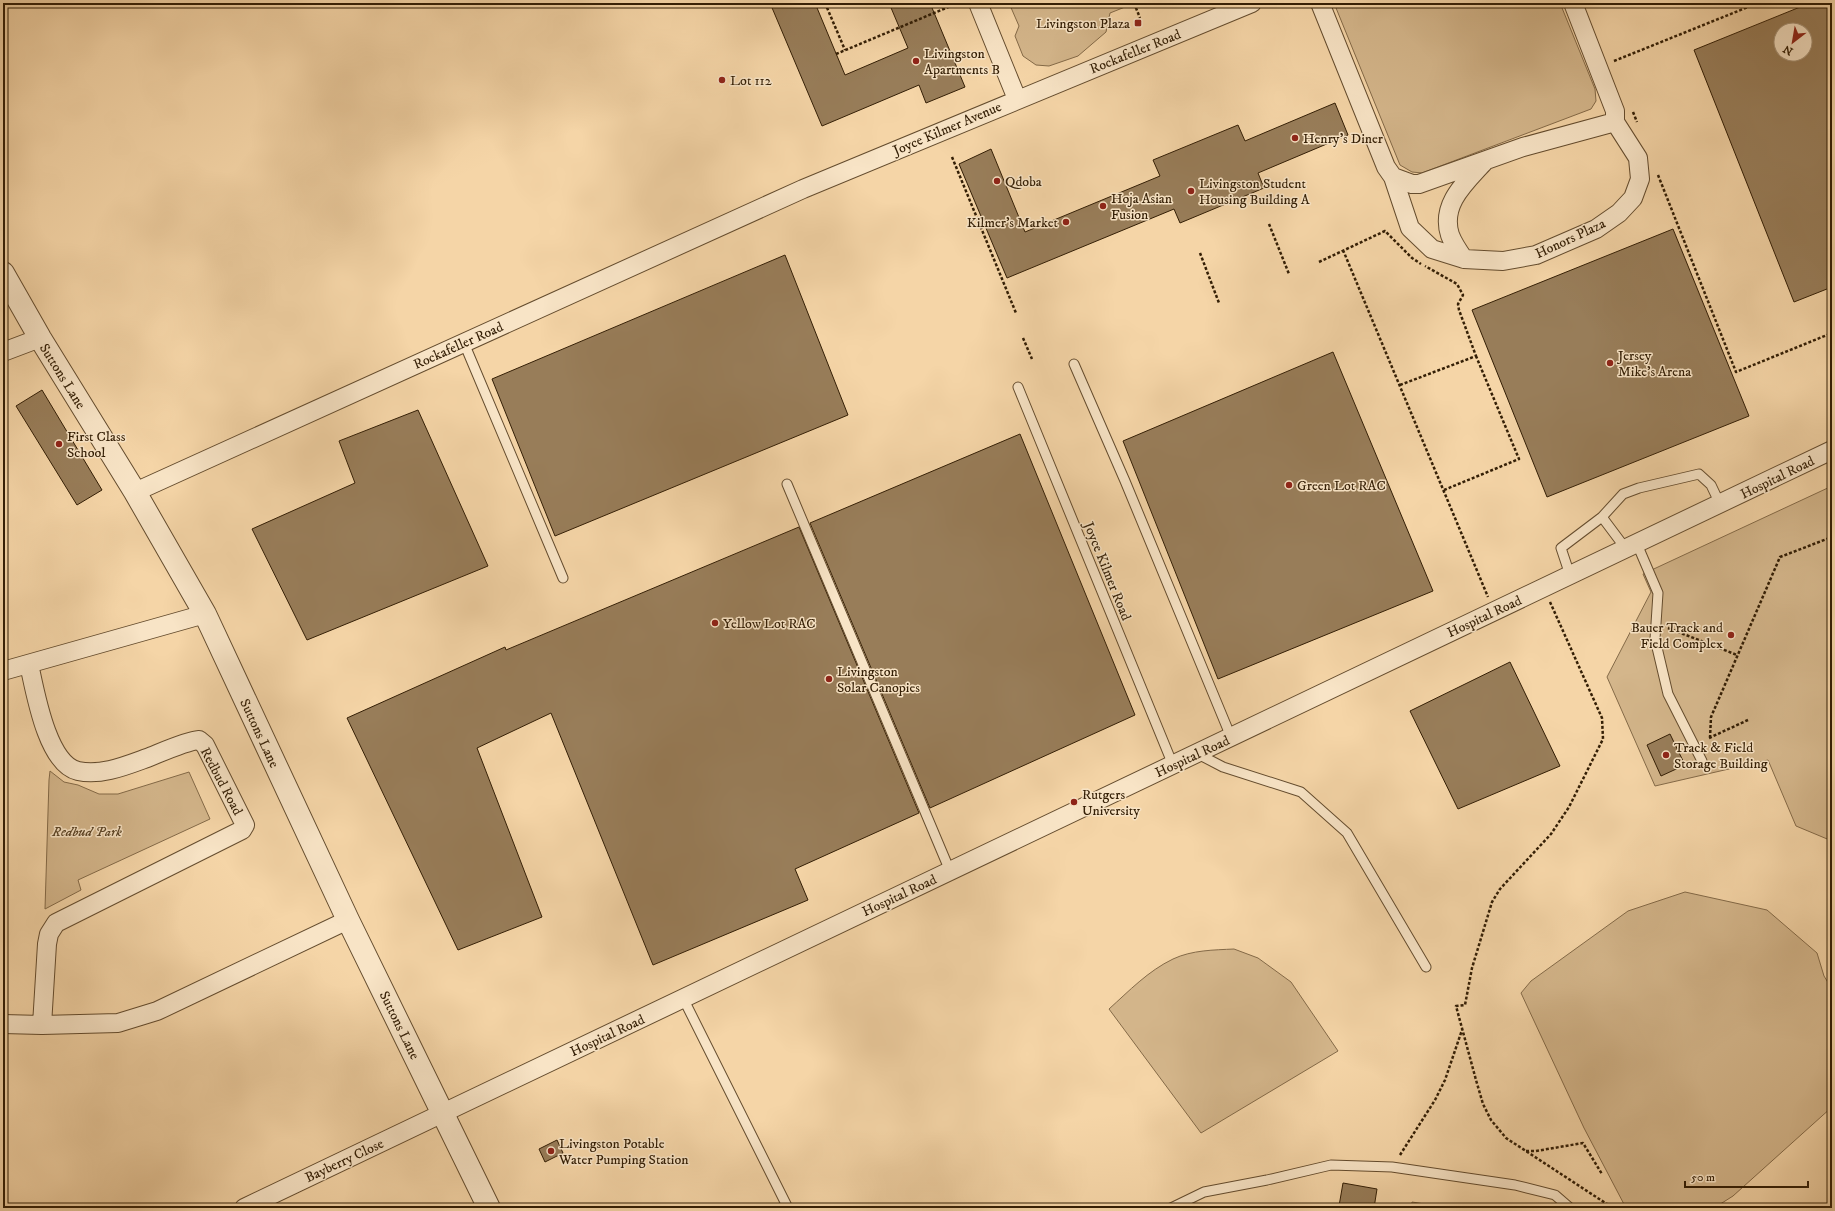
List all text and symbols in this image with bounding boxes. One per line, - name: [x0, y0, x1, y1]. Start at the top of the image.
- place label: Livingston Plaza: [1036, 15, 1130, 33]
- marker: Livingston Plaza: [1133, 18, 1143, 28]
- north arrow: [1773, 22, 1813, 62]
- street label: Rockafeller Road: [1087, 25, 1184, 78]
- text: N: [1781, 41, 1796, 58]
- place label: Livingston Apartments B: [924, 45, 1000, 79]
- marker: Livingston Apartments B: [911, 56, 921, 66]
- place label: Lot 112: [730, 72, 772, 90]
- marker: Lot 112: [717, 75, 727, 85]
- street label: Joyce Kilmer Avenue: [889, 98, 1004, 161]
- place label: Henry's Diner: [1303, 130, 1384, 148]
- marker: Henry's Diner: [1290, 133, 1300, 143]
- place label: Qdoba: [1005, 173, 1042, 191]
- place label: Livingston Student Housing Building A: [1199, 175, 1311, 209]
- marker: Qdoba: [992, 176, 1002, 186]
- marker: Livingston Student Housing Building A: [1186, 186, 1196, 196]
- place label: Hoja Asian Fusion: [1111, 190, 1173, 224]
- marker: Hoja Asian Fusion: [1098, 201, 1108, 211]
- place label: Kilmer's Market: [967, 214, 1059, 232]
- street label: Honors Plaza: [1532, 215, 1608, 263]
- marker: Kilmer's Market: [1061, 217, 1071, 227]
- street label: Rockafeller Road: [411, 318, 506, 374]
- street label: Suttons Lane: [35, 340, 89, 413]
- place label: Jersey Mike's Arena: [1616, 347, 1691, 381]
- marker: Jersey Mike's Arena: [1605, 358, 1615, 368]
- place label: First Class School: [67, 428, 126, 462]
- marker: First Class School: [54, 439, 64, 449]
- street label: Hospital Road: [1737, 452, 1817, 504]
- place label: Green Lot RAC: [1297, 477, 1386, 495]
- marker: Green Lot RAC: [1284, 480, 1294, 490]
- street label: Joyce Kilmer Road: [1078, 518, 1135, 623]
- street label: Hospital Road: [1444, 592, 1525, 642]
- place label: Yellow Lot RAC: [723, 615, 816, 633]
- marker: Yellow Lot RAC: [710, 618, 720, 628]
- place label: Bauer Track and Field Complex: [1631, 619, 1723, 653]
- marker: Bauer Track and Field Complex: [1726, 630, 1736, 640]
- place label: Livingston Solar Canopies: [837, 663, 920, 697]
- marker: Livingston Solar Canopies: [824, 674, 834, 684]
- street label: Suttons Lane: [235, 696, 283, 771]
- street label: Hospital Road: [1152, 732, 1233, 782]
- place label: Track & Field Storage Building: [1674, 739, 1768, 773]
- street label: Redbud Road: [196, 744, 247, 819]
- marker: Track & Field Storage Building: [1661, 750, 1671, 760]
- place label: Rutgers University: [1082, 786, 1140, 820]
- marker: Rutgers University: [1069, 797, 1079, 807]
- park label: Redbud Park: [51, 823, 122, 841]
- street label: Hospital Road: [859, 871, 940, 921]
- street label: Suttons Lane: [375, 988, 423, 1063]
- street label: Hospital Road: [567, 1011, 648, 1061]
- street label: Bayberry Close: [302, 1135, 387, 1187]
- place label: Livingston Potable Water Pumping Station: [558, 1135, 689, 1169]
- marker: Livingston Potable Water Pumping Station: [546, 1146, 556, 1156]
- scale bar: [1685, 1163, 1808, 1189]
- text: 50 m: [1691, 1170, 1715, 1185]

